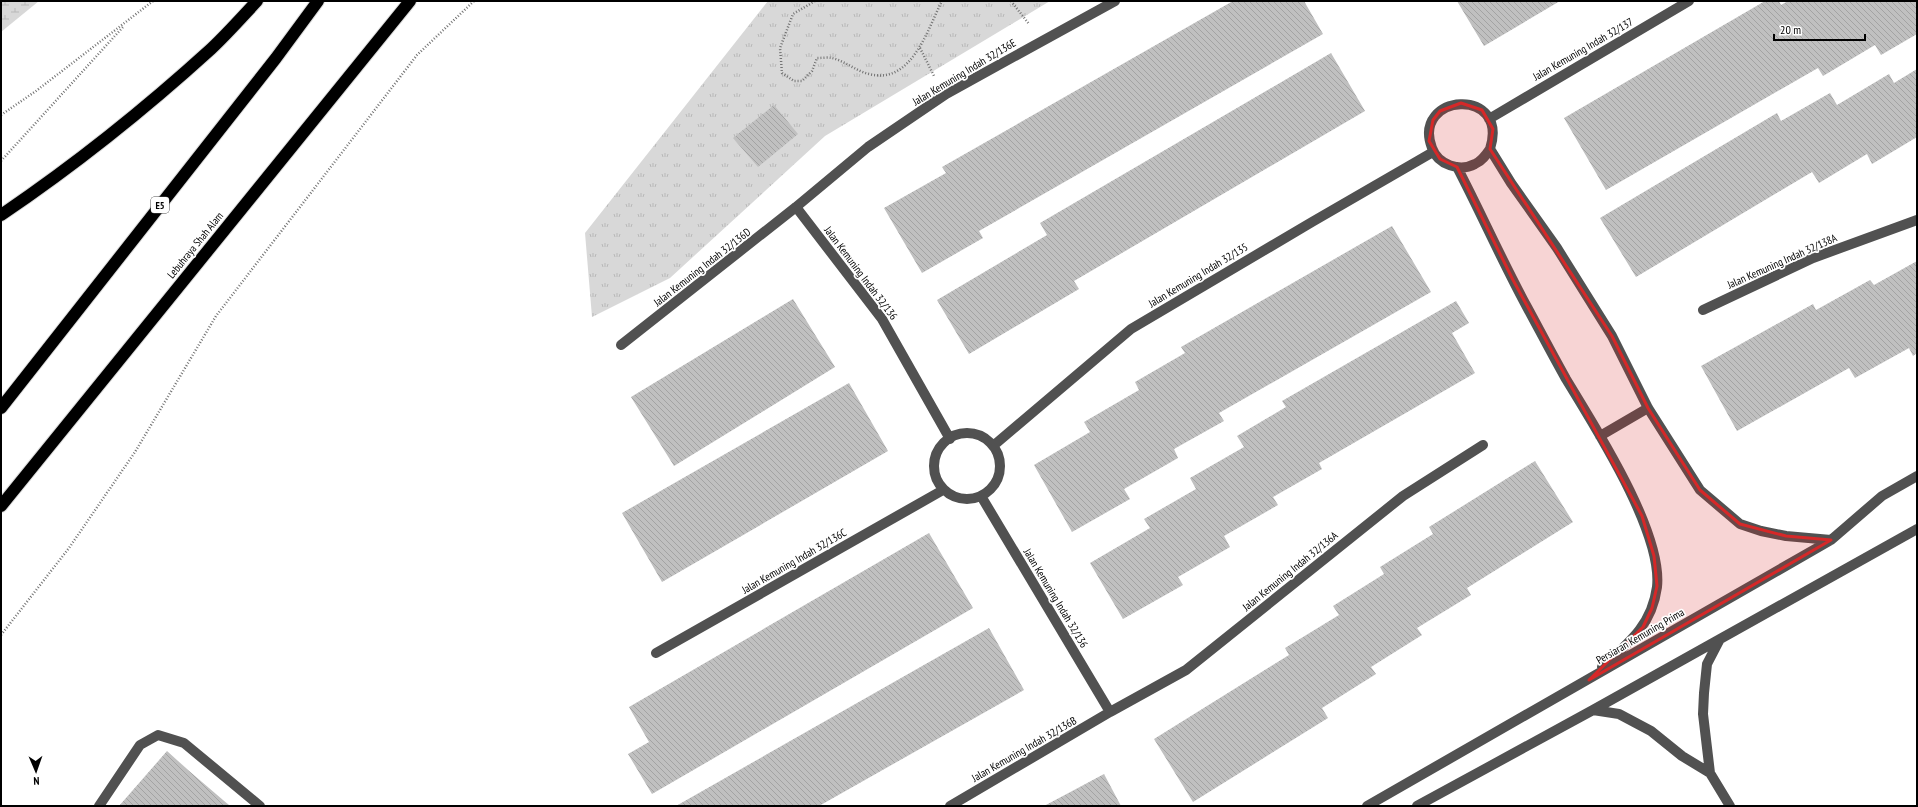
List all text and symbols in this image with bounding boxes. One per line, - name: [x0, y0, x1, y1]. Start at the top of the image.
- street label: Jalan Kemuning Indah 32/137: [1529, 15, 1636, 84]
- scale bar: [1774, 16, 1865, 42]
- text: 20 m: [1780, 22, 1801, 37]
- street label: Jalan Kemuning Indah 32/136E: [909, 35, 1019, 109]
- road number: E5: [151, 197, 169, 213]
- street label: Lebuhraya Shah Alam: [164, 209, 226, 281]
- street label: Jalan Kemuning Indah 32/136: [821, 223, 901, 323]
- street label: Jalan Kemuning Indah 32/136D: [650, 225, 753, 310]
- street label: Jalan Kemuning Indah 32/138A: [1724, 230, 1840, 292]
- street label: Jalan Kemuning Indah 32/135: [1145, 240, 1250, 311]
- street label: Jalan Kemuning Indah 32/136C: [738, 525, 849, 597]
- street label: Jalan Kemuning Indah 32/136A: [1239, 528, 1341, 614]
- street label: Jalan Kemuning Indah 32/136: [1020, 545, 1091, 650]
- street label: Persiaran Kemuning Prima: [1593, 605, 1687, 667]
- street label: Jalan Kemuning Indah 32/136B: [968, 713, 1079, 785]
- north arrow: [16, 751, 56, 791]
- text: N: [33, 774, 40, 788]

